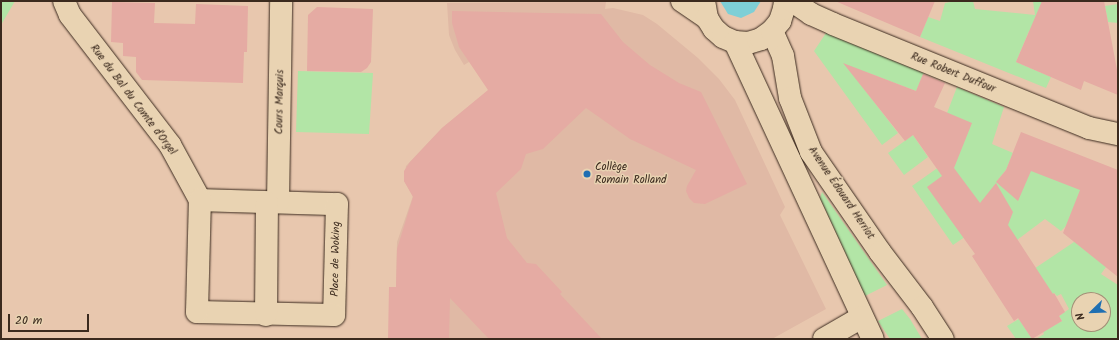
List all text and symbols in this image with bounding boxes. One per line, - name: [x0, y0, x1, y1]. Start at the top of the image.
- street label: Rue du Bal du Comte d'Orgel: [87, 42, 179, 158]
- street label: Rue Robert Duffour: [909, 50, 997, 96]
- street label: Cours Marquis: [273, 69, 287, 135]
- street label: Avenue Édouard Herriot: [805, 144, 877, 242]
- place label: Collège Romain Rolland: [595, 161, 667, 187]
- marker: Collège Romain Rolland: [582, 169, 592, 179]
- street label: Place de Woking: [329, 221, 343, 297]
- north arrow: [1071, 292, 1111, 332]
- scale bar: [10, 306, 91, 332]
- text: N: [1071, 310, 1091, 323]
- text: 20 m: [15, 311, 42, 330]

